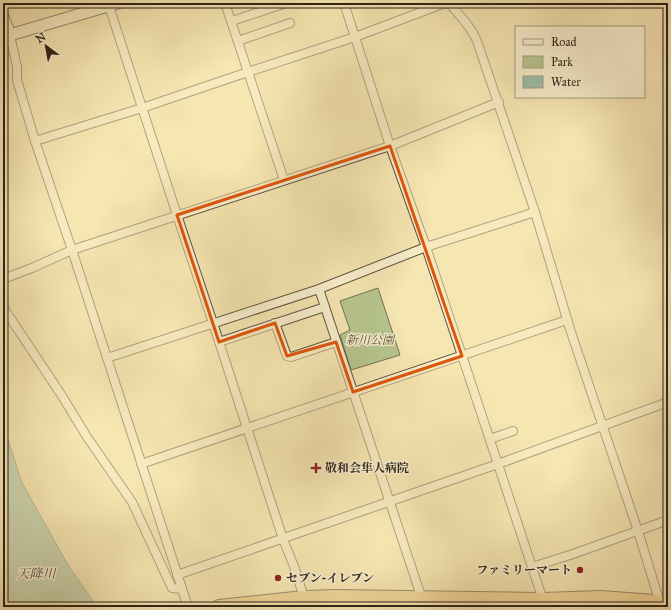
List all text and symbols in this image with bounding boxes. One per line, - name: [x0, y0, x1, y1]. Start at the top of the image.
- north arrow: [26, 26, 66, 66]
- legend: [515, 26, 645, 98]
- text: N: [34, 30, 49, 46]
- text: Road: [551, 35, 577, 49]
- text: Park: [551, 55, 573, 69]
- text: Water: [551, 75, 581, 89]
- park label: 新川公園: [346, 333, 396, 347]
- place label: 敬和会隼人病院: [325, 461, 409, 475]
- marker: 敬和会隼人病院: [310, 462, 322, 474]
- place label: ファミリーマート: [476, 563, 572, 577]
- marker: ファミリーマート: [575, 565, 585, 575]
- water label: 天降川: [16, 566, 57, 582]
- place label: セブン-イレブン: [286, 571, 374, 585]
- marker: セブン-イレブン: [273, 573, 283, 583]

